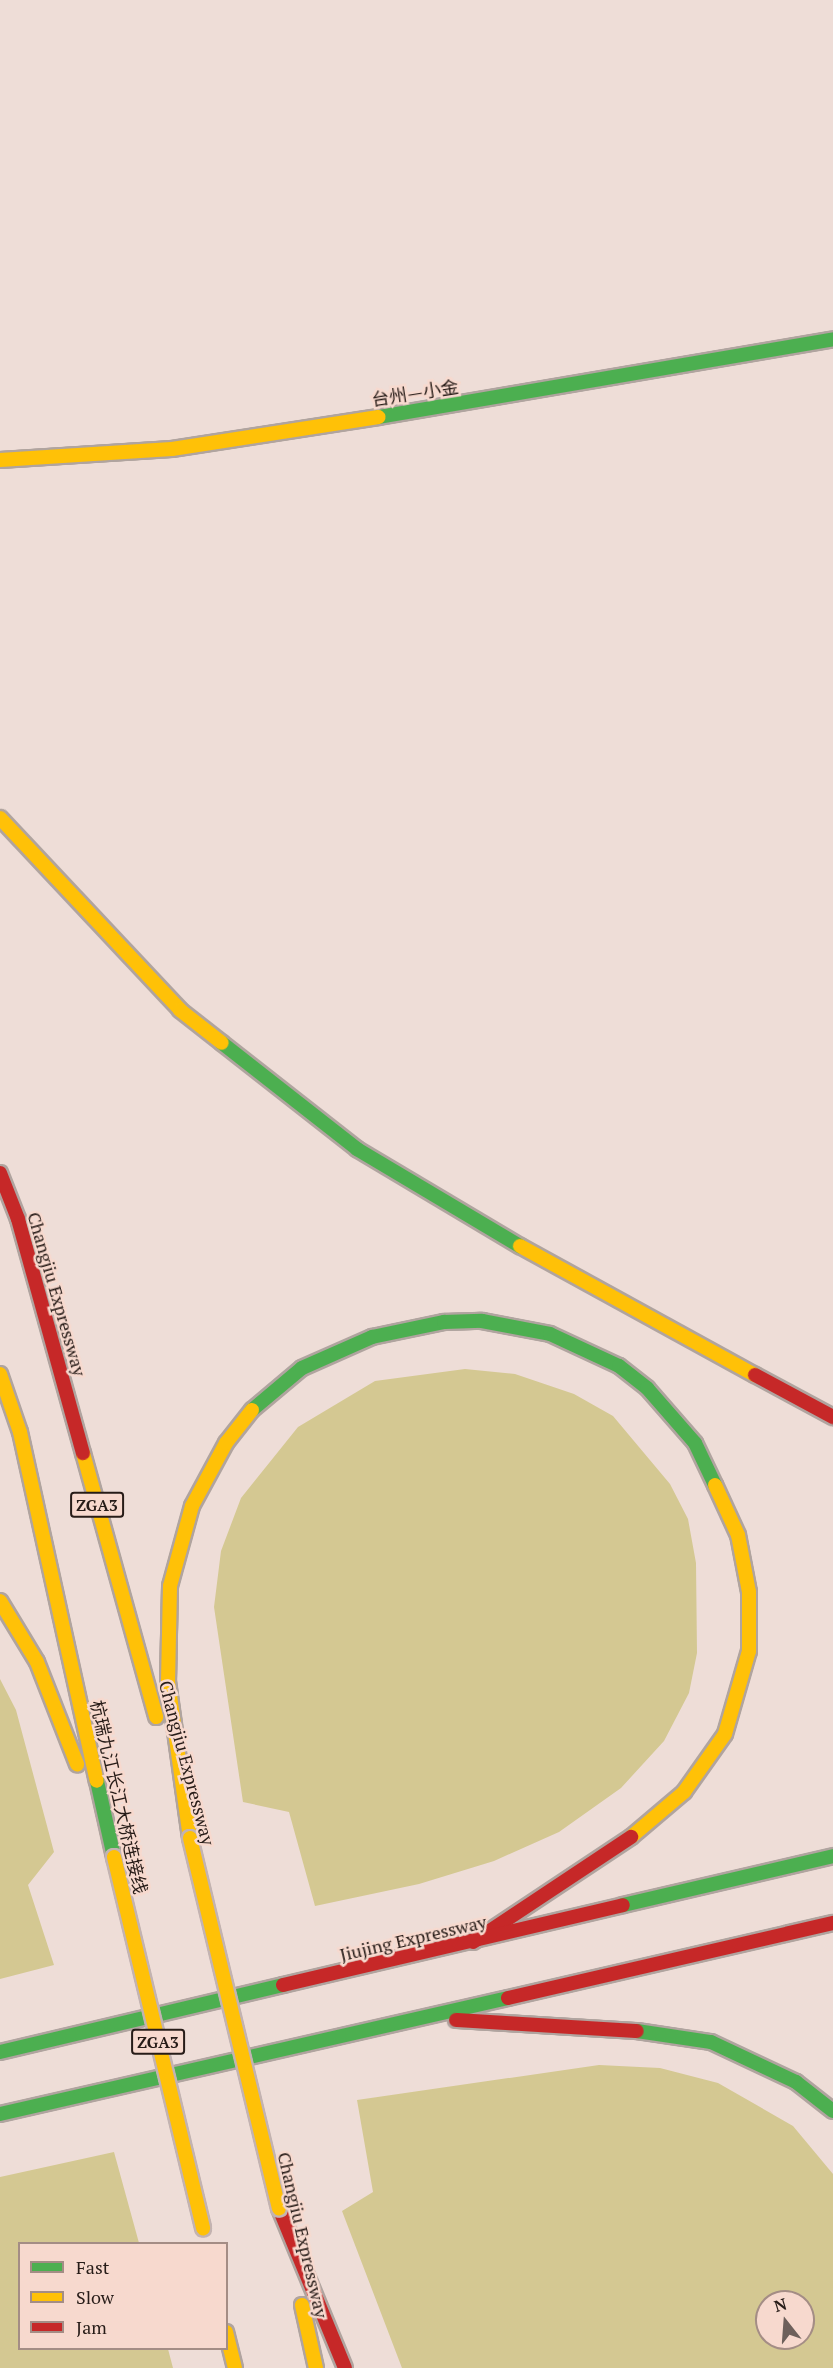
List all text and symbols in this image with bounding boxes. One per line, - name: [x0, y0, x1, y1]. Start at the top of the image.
- street label: 台州—小金: [370, 375, 460, 411]
- street label: Changjiu Expressway: [23, 1210, 91, 1378]
- road number: ZGA3: [70, 1492, 124, 1518]
- street label: Changjiu Expressway: [155, 1678, 219, 1848]
- street label: 杭瑞九江长江大桥连接线: [86, 1698, 152, 1896]
- street label: Jiujing Expressway: [338, 1911, 488, 1965]
- road number: ZGA3: [131, 2029, 185, 2055]
- street label: Changjiu Expressway: [273, 2150, 333, 2320]
- legend: [18, 2242, 228, 2350]
- text: Fast: [76, 2255, 109, 2279]
- text: Slow: [76, 2285, 114, 2309]
- north arrow: [755, 2290, 815, 2350]
- text: N: [771, 2292, 789, 2317]
- text: Jam: [76, 2315, 107, 2339]

